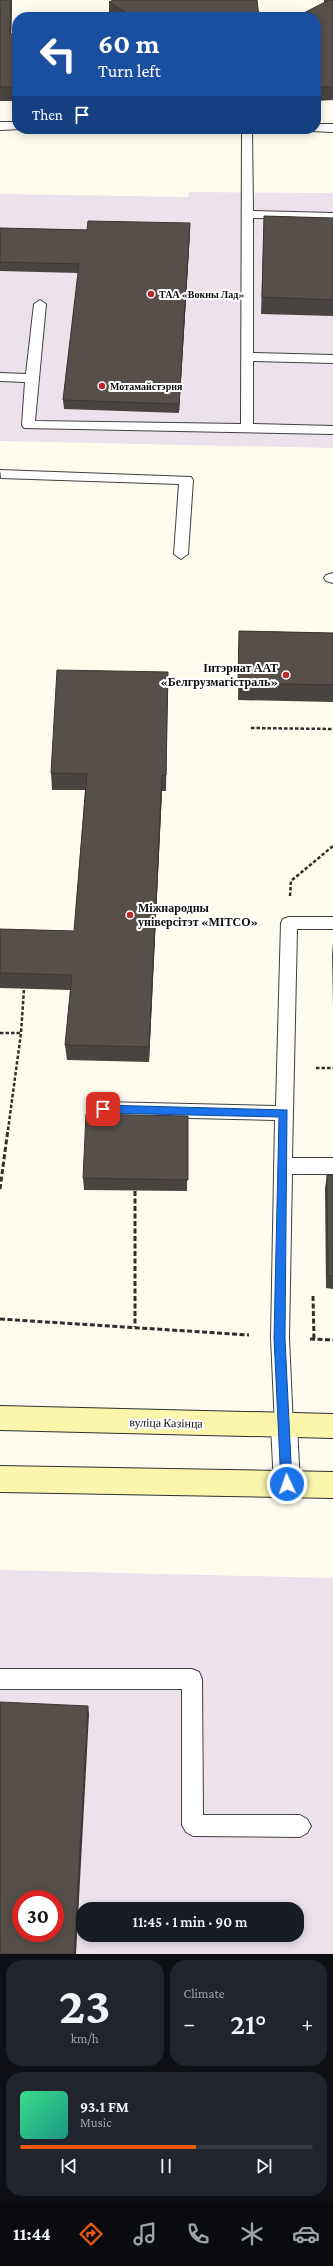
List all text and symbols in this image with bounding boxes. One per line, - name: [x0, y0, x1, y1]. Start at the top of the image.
- icon: left: [32, 28, 84, 80]
- text: 60 m: [98, 28, 159, 59]
- text: Turn left: [98, 61, 161, 81]
- icon: arrive: [71, 104, 93, 126]
- text: Then: [32, 107, 63, 123]
- marker: ТАА «Вокны Лад»: [146, 289, 156, 299]
- place label: ТАА «Вокны Лад»: [159, 289, 245, 300]
- marker: Мотамайстэрня: [97, 381, 107, 391]
- place label: Мотамайстэрня: [110, 381, 183, 392]
- place label: Інтэрнат ААТ «Белгрузмагістраль»: [160, 661, 278, 689]
- marker: Інтэрнат ААТ «Белгрузмагістраль»: [281, 670, 291, 680]
- place label: Міжнародны універсітэт «МІТСО»: [138, 901, 258, 929]
- marker: Міжнародны універсітэт «МІТСО»: [125, 910, 135, 920]
- pin: [86, 1092, 120, 1126]
- icon: arrive: [92, 1098, 114, 1120]
- street label: вуліца Казінца: [129, 1415, 204, 1431]
- position arrow: [266, 1463, 308, 1505]
- speed limit sign: 30: [12, 1890, 64, 1942]
- text: 11:45 · 1 min · 90 m: [133, 1914, 247, 1930]
- text: 23: [59, 1976, 111, 2034]
- text: Climate: [184, 1986, 224, 2001]
- text: 21°: [230, 2007, 266, 2040]
- text: −: [184, 2011, 195, 2036]
- text: +: [301, 2011, 313, 2036]
- text: km/h: [71, 2031, 99, 2046]
- text: 93.1 FM: [80, 2099, 129, 2115]
- text: Music: [80, 2115, 112, 2130]
- icon: previous: [58, 2155, 80, 2177]
- icon: pause: [155, 2155, 177, 2177]
- icon: next: [253, 2155, 275, 2177]
- icon: directions: [77, 2220, 105, 2248]
- icon: music: [131, 2220, 159, 2248]
- icon: phone: [184, 2220, 212, 2248]
- icon: climate: [238, 2220, 266, 2248]
- icon: car: [292, 2220, 320, 2248]
- text: 11:44: [13, 2224, 51, 2244]

